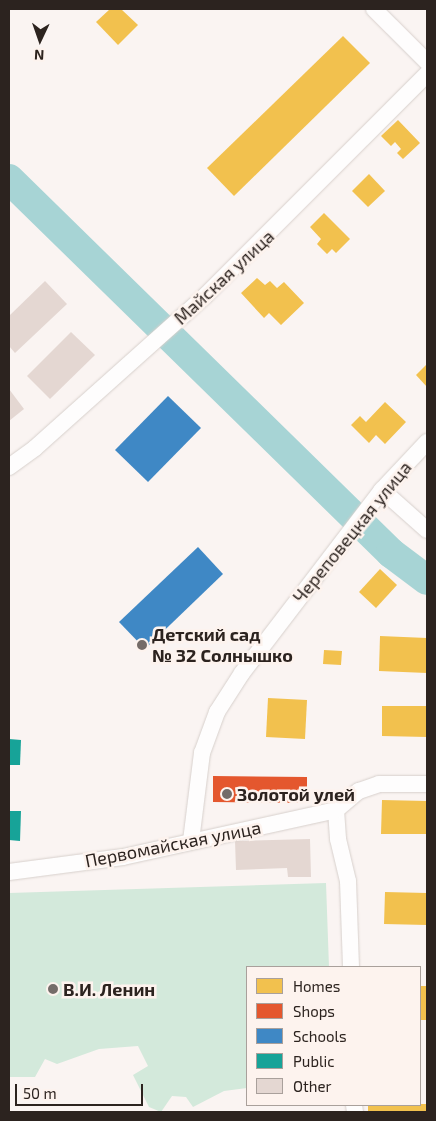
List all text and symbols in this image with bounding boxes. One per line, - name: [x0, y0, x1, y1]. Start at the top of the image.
- north arrow: [15, 15, 65, 65]
- text: N: [34, 47, 45, 64]
- street label: Майская улица: [170, 225, 278, 329]
- street label: Череповецкая улица: [288, 457, 416, 607]
- place label: Детский сад № 32 Солнышко: [152, 624, 293, 666]
- marker: Детский сад № 32 Солнышко: [136, 639, 148, 651]
- place label: Золотой улей: [237, 783, 355, 805]
- marker: Золотой улей: [221, 788, 233, 800]
- street label: Первомайская улица: [83, 816, 263, 872]
- legend: [246, 966, 421, 1106]
- text: Homes: [293, 977, 340, 995]
- place label: В.И. Ленин: [63, 978, 155, 1000]
- marker: В.И. Ленин: [47, 983, 59, 995]
- text: Shops: [293, 1002, 335, 1020]
- text: Schools: [293, 1027, 347, 1045]
- text: Public: [293, 1052, 334, 1070]
- scale bar: [18, 1074, 145, 1106]
- text: Other: [293, 1077, 332, 1095]
- text: 50 m: [23, 1084, 57, 1102]

